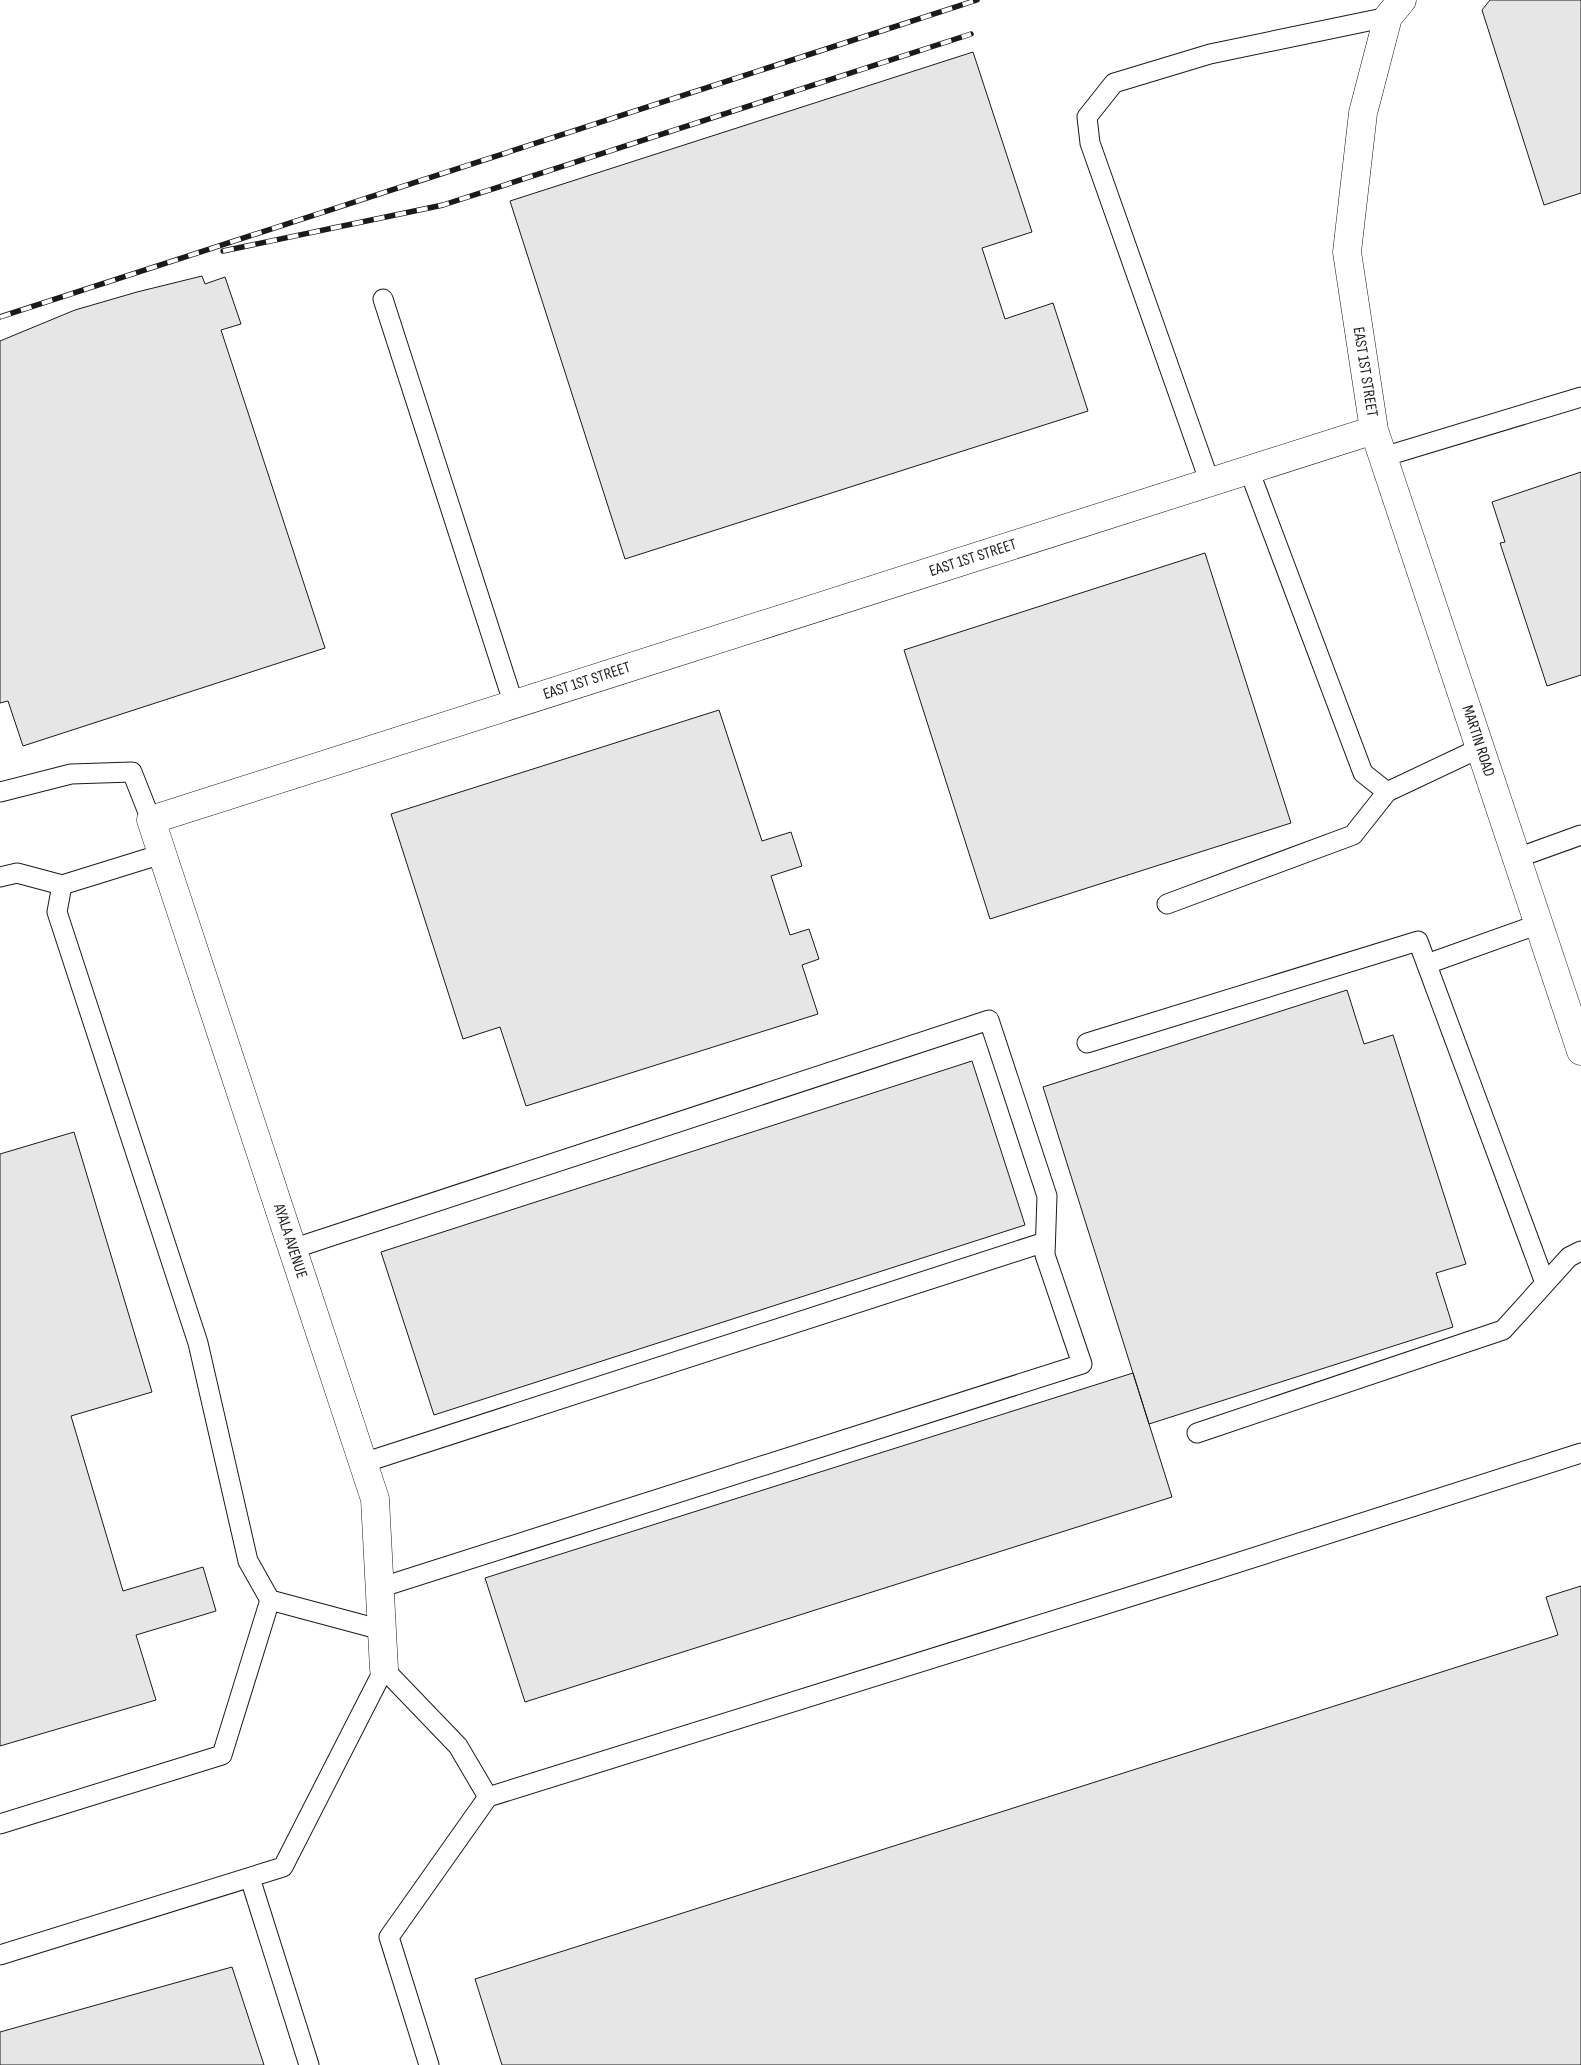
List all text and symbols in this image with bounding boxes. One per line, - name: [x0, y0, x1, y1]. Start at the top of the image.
- street label: EAST 1ST STREET: [1349, 326, 1382, 419]
- street label: EAST 1ST STREET: [927, 535, 1020, 581]
- street label: EAST 1ST STREET: [541, 658, 634, 704]
- street label: MARTIN ROAD: [1458, 703, 1498, 779]
- street label: AYALA AVENUE: [269, 1200, 311, 1281]

